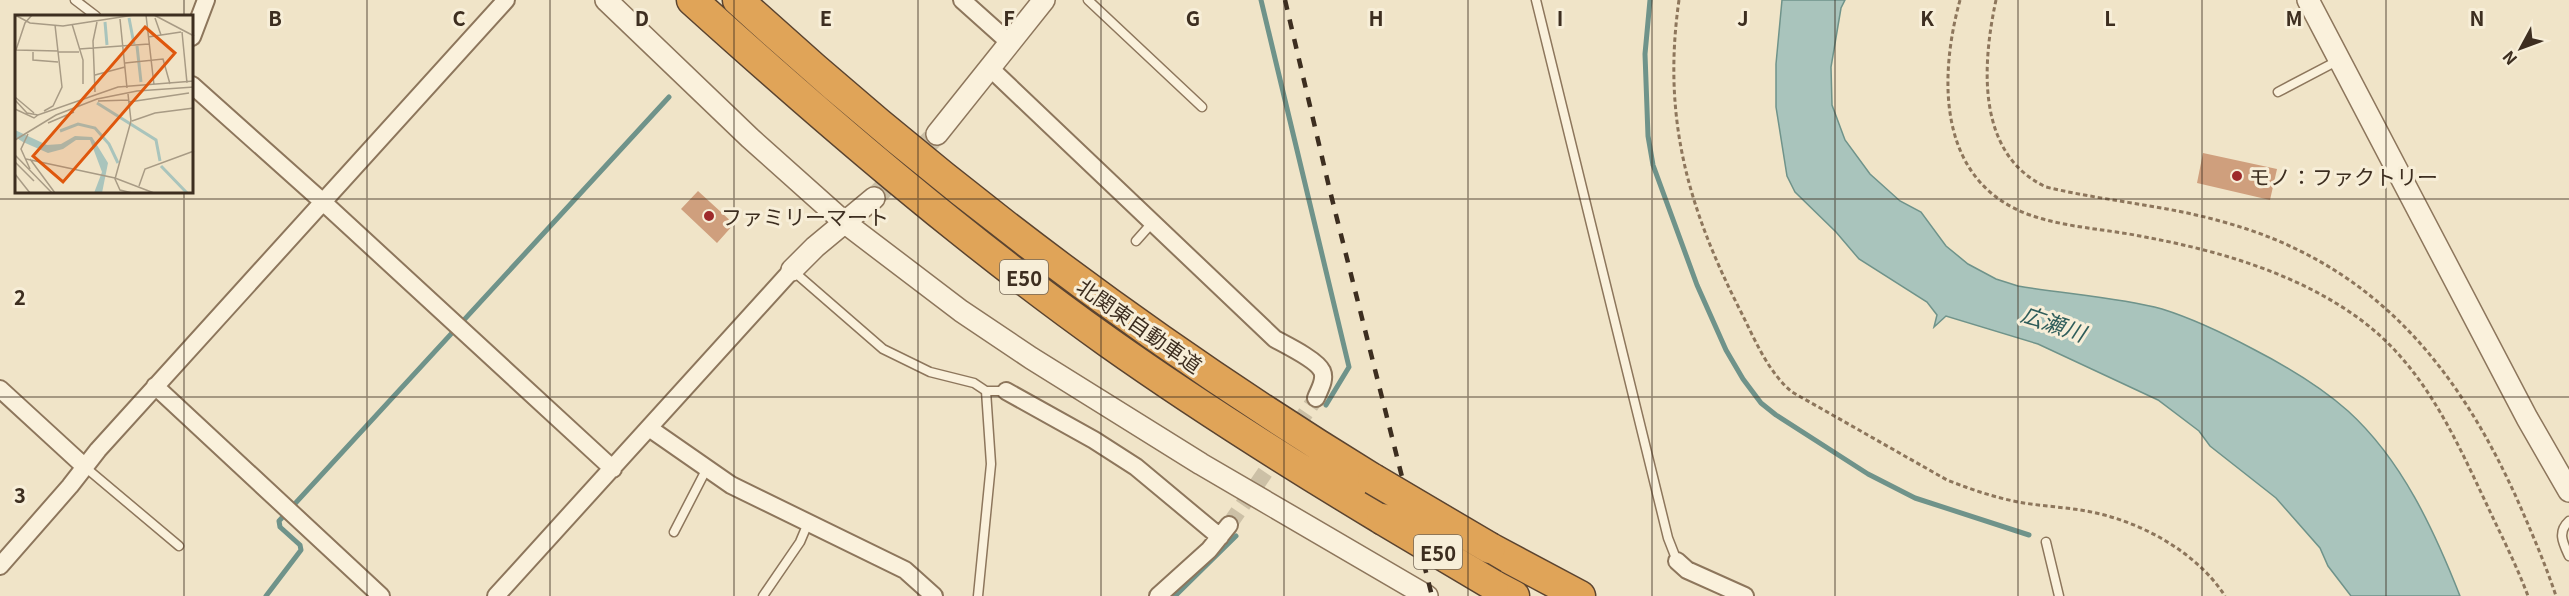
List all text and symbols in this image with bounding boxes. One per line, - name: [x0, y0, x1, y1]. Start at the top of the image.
- text: B: [268, 3, 282, 32]
- text: C: [452, 3, 466, 32]
- text: D: [635, 3, 649, 32]
- text: E: [820, 3, 832, 32]
- text: F: [1003, 3, 1015, 32]
- text: G: [1186, 3, 1200, 32]
- text: H: [1368, 3, 1384, 32]
- text: I: [1557, 3, 1563, 32]
- text: J: [1737, 3, 1749, 32]
- text: K: [1920, 3, 1934, 32]
- text: L: [2104, 3, 2116, 32]
- text: M: [2285, 3, 2303, 32]
- text: N: [2470, 3, 2484, 32]
- inset map: [15, 15, 194, 194]
- north arrow: [2491, 18, 2551, 78]
- text: N: [2496, 46, 2522, 71]
- place label: モノ：ファクトリー: [2249, 161, 2438, 191]
- marker: モノ：ファクトリー: [2230, 169, 2244, 183]
- place label: ファミリーマート: [721, 201, 889, 231]
- marker: ファミリーマート: [702, 209, 716, 223]
- road number: E50: [1000, 260, 1048, 294]
- street label: 北関東自動車道: [1071, 271, 1209, 379]
- text: 2: [14, 282, 26, 311]
- water label: 広瀬川: [2018, 296, 2092, 349]
- text: 3: [14, 480, 26, 509]
- road number: E50: [1414, 535, 1462, 569]

